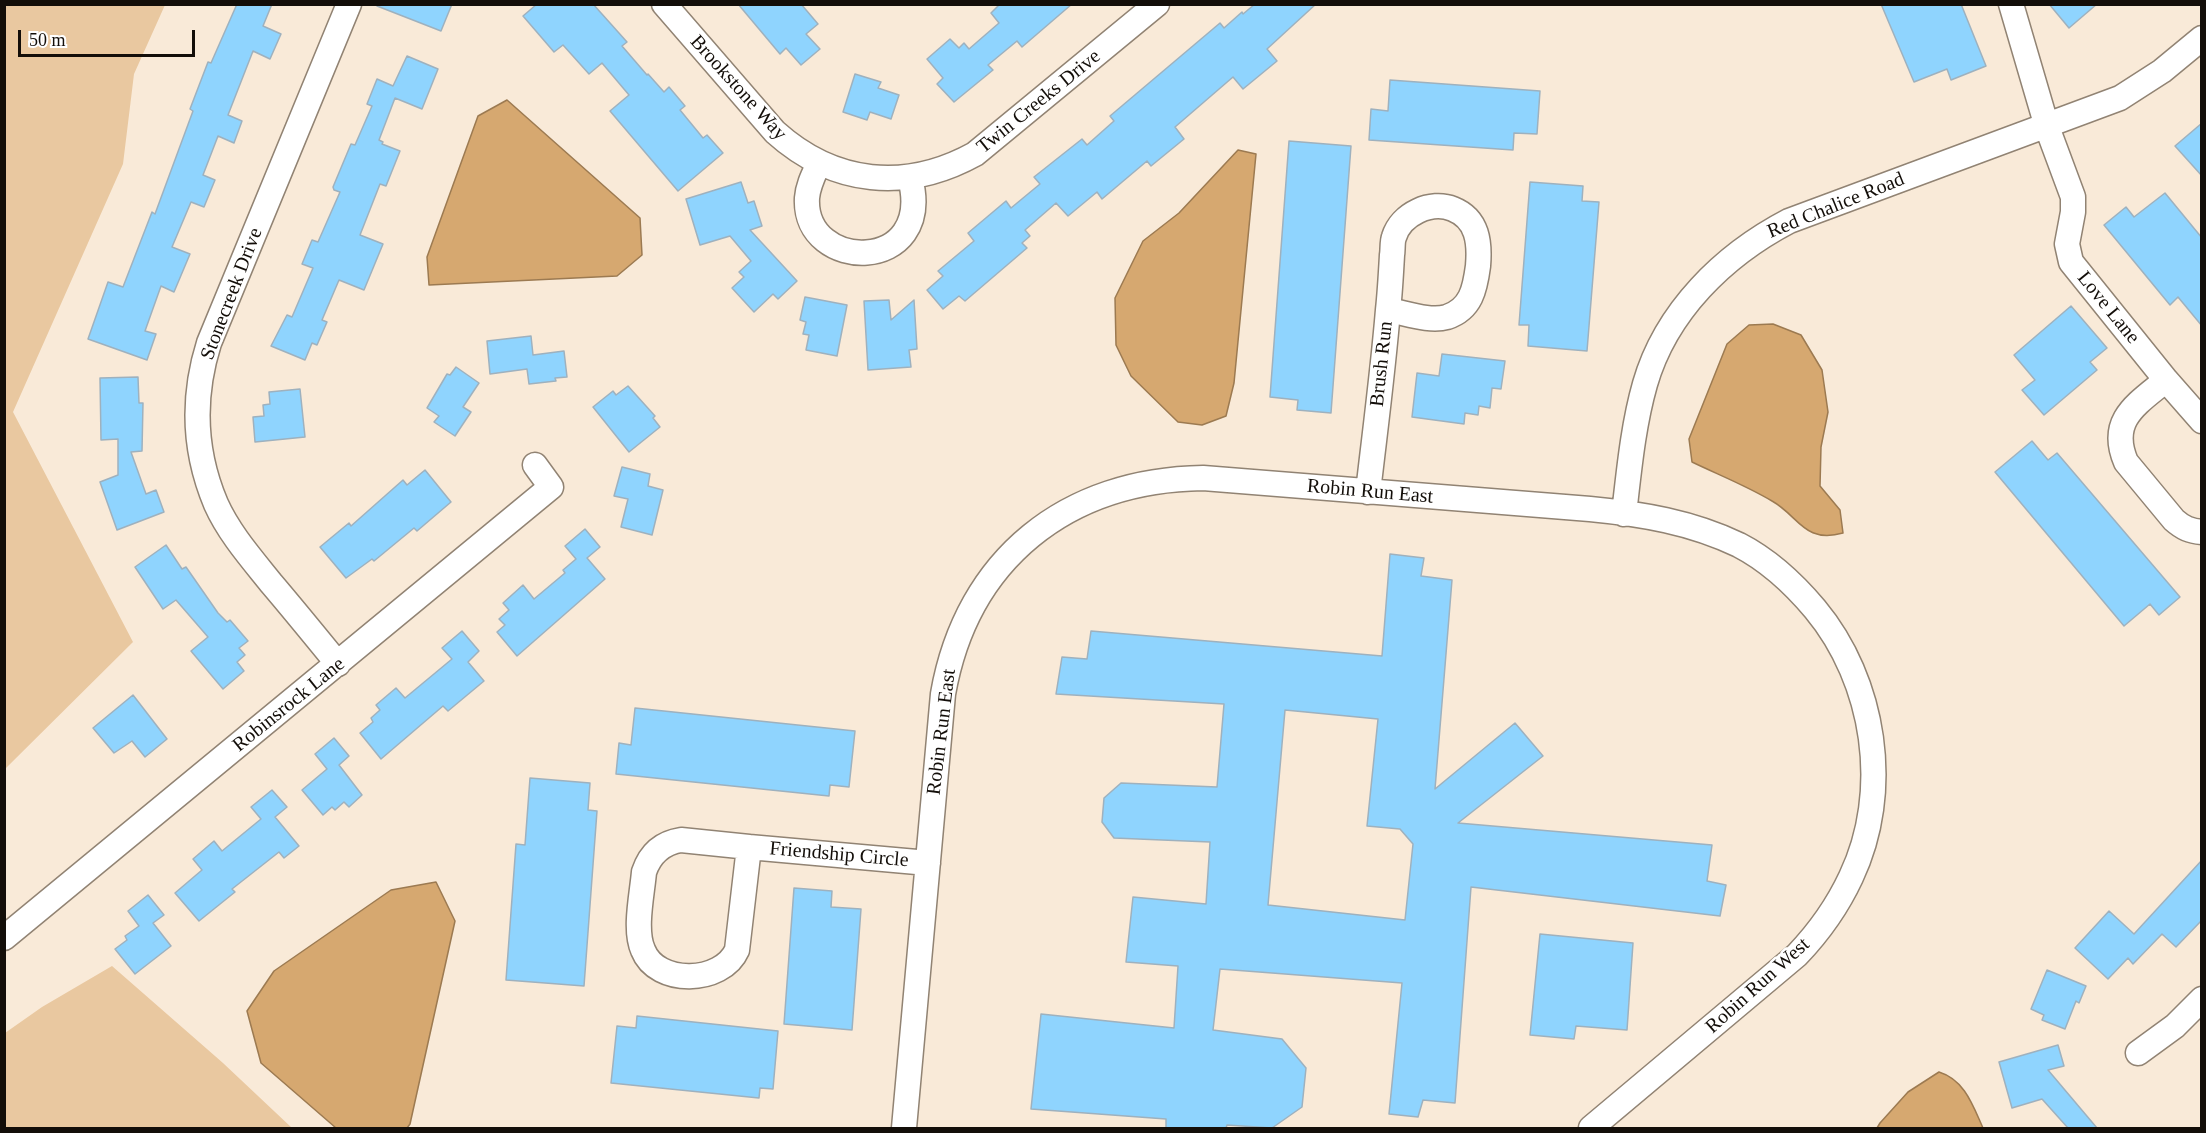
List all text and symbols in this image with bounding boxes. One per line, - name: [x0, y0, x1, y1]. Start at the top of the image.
- scale bar: [21, 18, 198, 56]
- text: 50 m: [29, 30, 66, 50]
- street label: Brookstone Way: [684, 30, 792, 146]
- street label: Twin Creeks Drive: [972, 45, 1106, 159]
- street label: Red Chalice Road: [1764, 168, 1908, 244]
- street label: Stonecreek Drive: [196, 225, 268, 363]
- street label: Love Lane: [2072, 267, 2144, 349]
- street label: Brush Run: [1366, 320, 1398, 408]
- street label: Robin Run East: [1306, 475, 1434, 509]
- street label: Robinsrock Lane: [228, 653, 350, 757]
- street label: Robin Run East: [922, 668, 962, 796]
- street label: Friendship Circle: [769, 837, 909, 873]
- street label: Robin Run West: [1701, 933, 1815, 1039]

